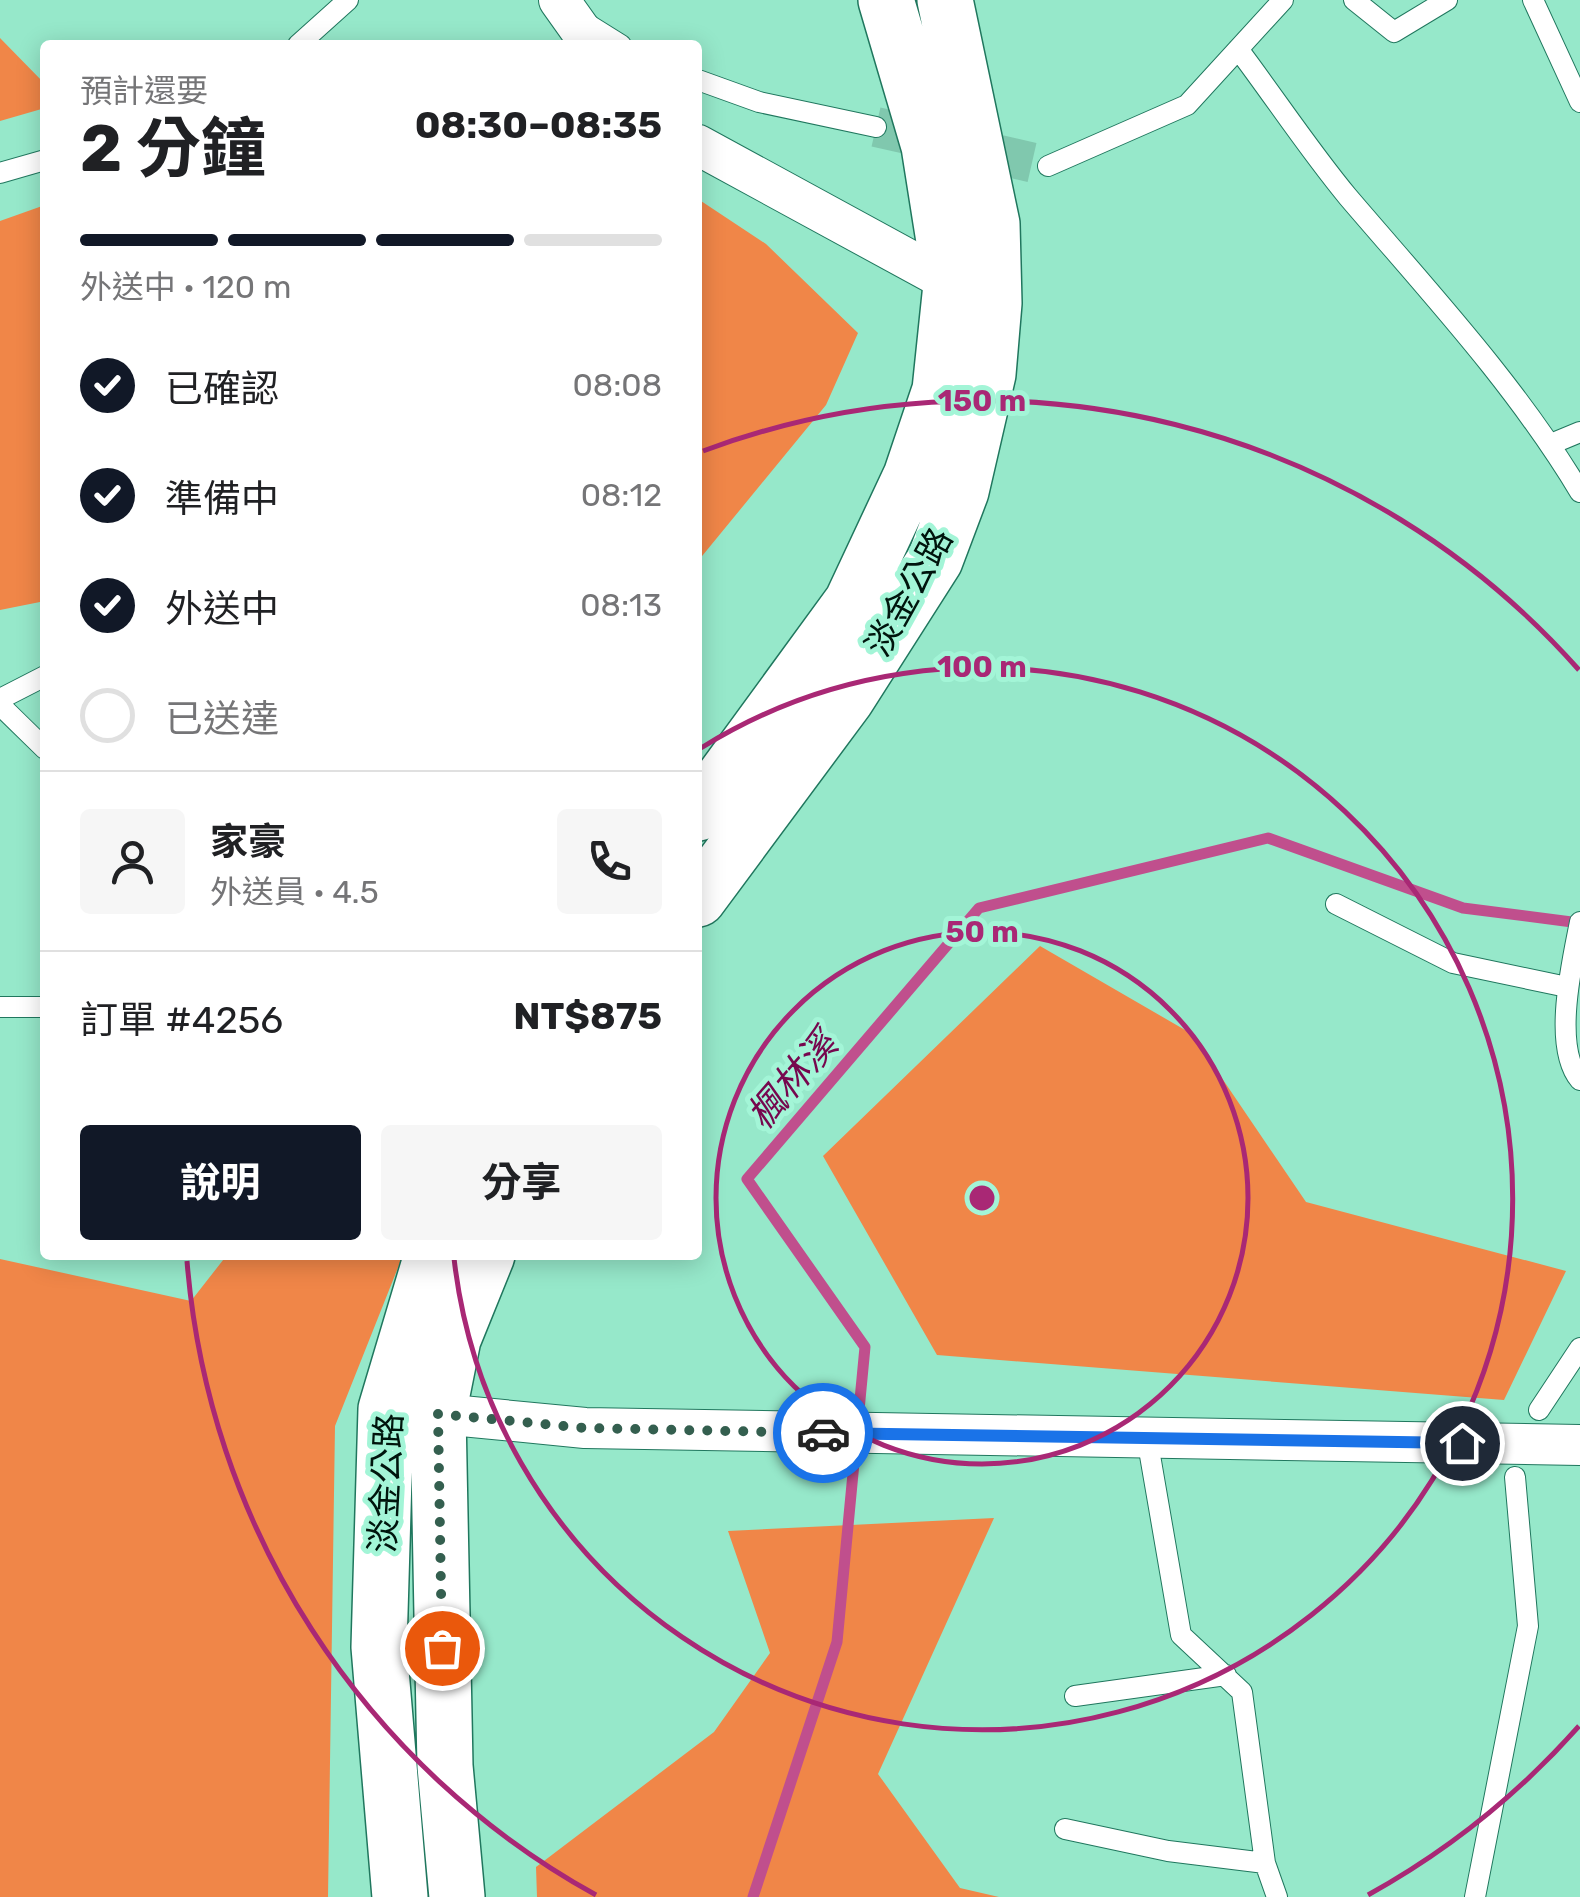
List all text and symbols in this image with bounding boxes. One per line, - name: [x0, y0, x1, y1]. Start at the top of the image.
- text: 預計還要: [80, 72, 208, 110]
- text: 08:30–08:35: [415, 102, 662, 148]
- text: 2 分鐘: [80, 110, 266, 187]
- text: 外送中 · 120 m: [80, 268, 291, 306]
- icon: check: [80, 358, 135, 413]
- text: 已確認: [165, 366, 279, 412]
- text: 08:08: [572, 366, 662, 404]
- text: 150 m: [938, 383, 1026, 419]
- icon: check: [80, 468, 135, 523]
- text: 準備中: [165, 476, 279, 522]
- text: 08:12: [581, 476, 662, 514]
- street label: 淡金公路: [857, 521, 961, 663]
- icon: check: [80, 578, 135, 633]
- text: 外送中: [165, 586, 279, 632]
- text: 08:13: [580, 586, 662, 624]
- text: 100 m: [937, 649, 1027, 685]
- text: 已送達: [165, 696, 279, 742]
- button: person: [80, 809, 185, 914]
- button: phone: [557, 809, 662, 914]
- text: 家豪: [210, 819, 286, 865]
- text: 外送員 · 4.5: [210, 873, 379, 911]
- text: 50 m: [945, 914, 1019, 950]
- text: NT$875: [513, 993, 662, 1039]
- text: 訂單 #4256: [80, 997, 283, 1043]
- water label: 楓林溪: [737, 1018, 850, 1138]
- button: 說明: [80, 1125, 361, 1240]
- button: 分享: [381, 1125, 662, 1240]
- centre of rings: [964, 1180, 1000, 1216]
- courier: [773, 1383, 873, 1483]
- pin: [1420, 1401, 1505, 1486]
- icon: car: [796, 1406, 851, 1461]
- street label: 淡金公路: [361, 1412, 411, 1554]
- icon: home: [1435, 1416, 1490, 1471]
- pin: [400, 1606, 485, 1691]
- icon: bag: [415, 1621, 470, 1676]

